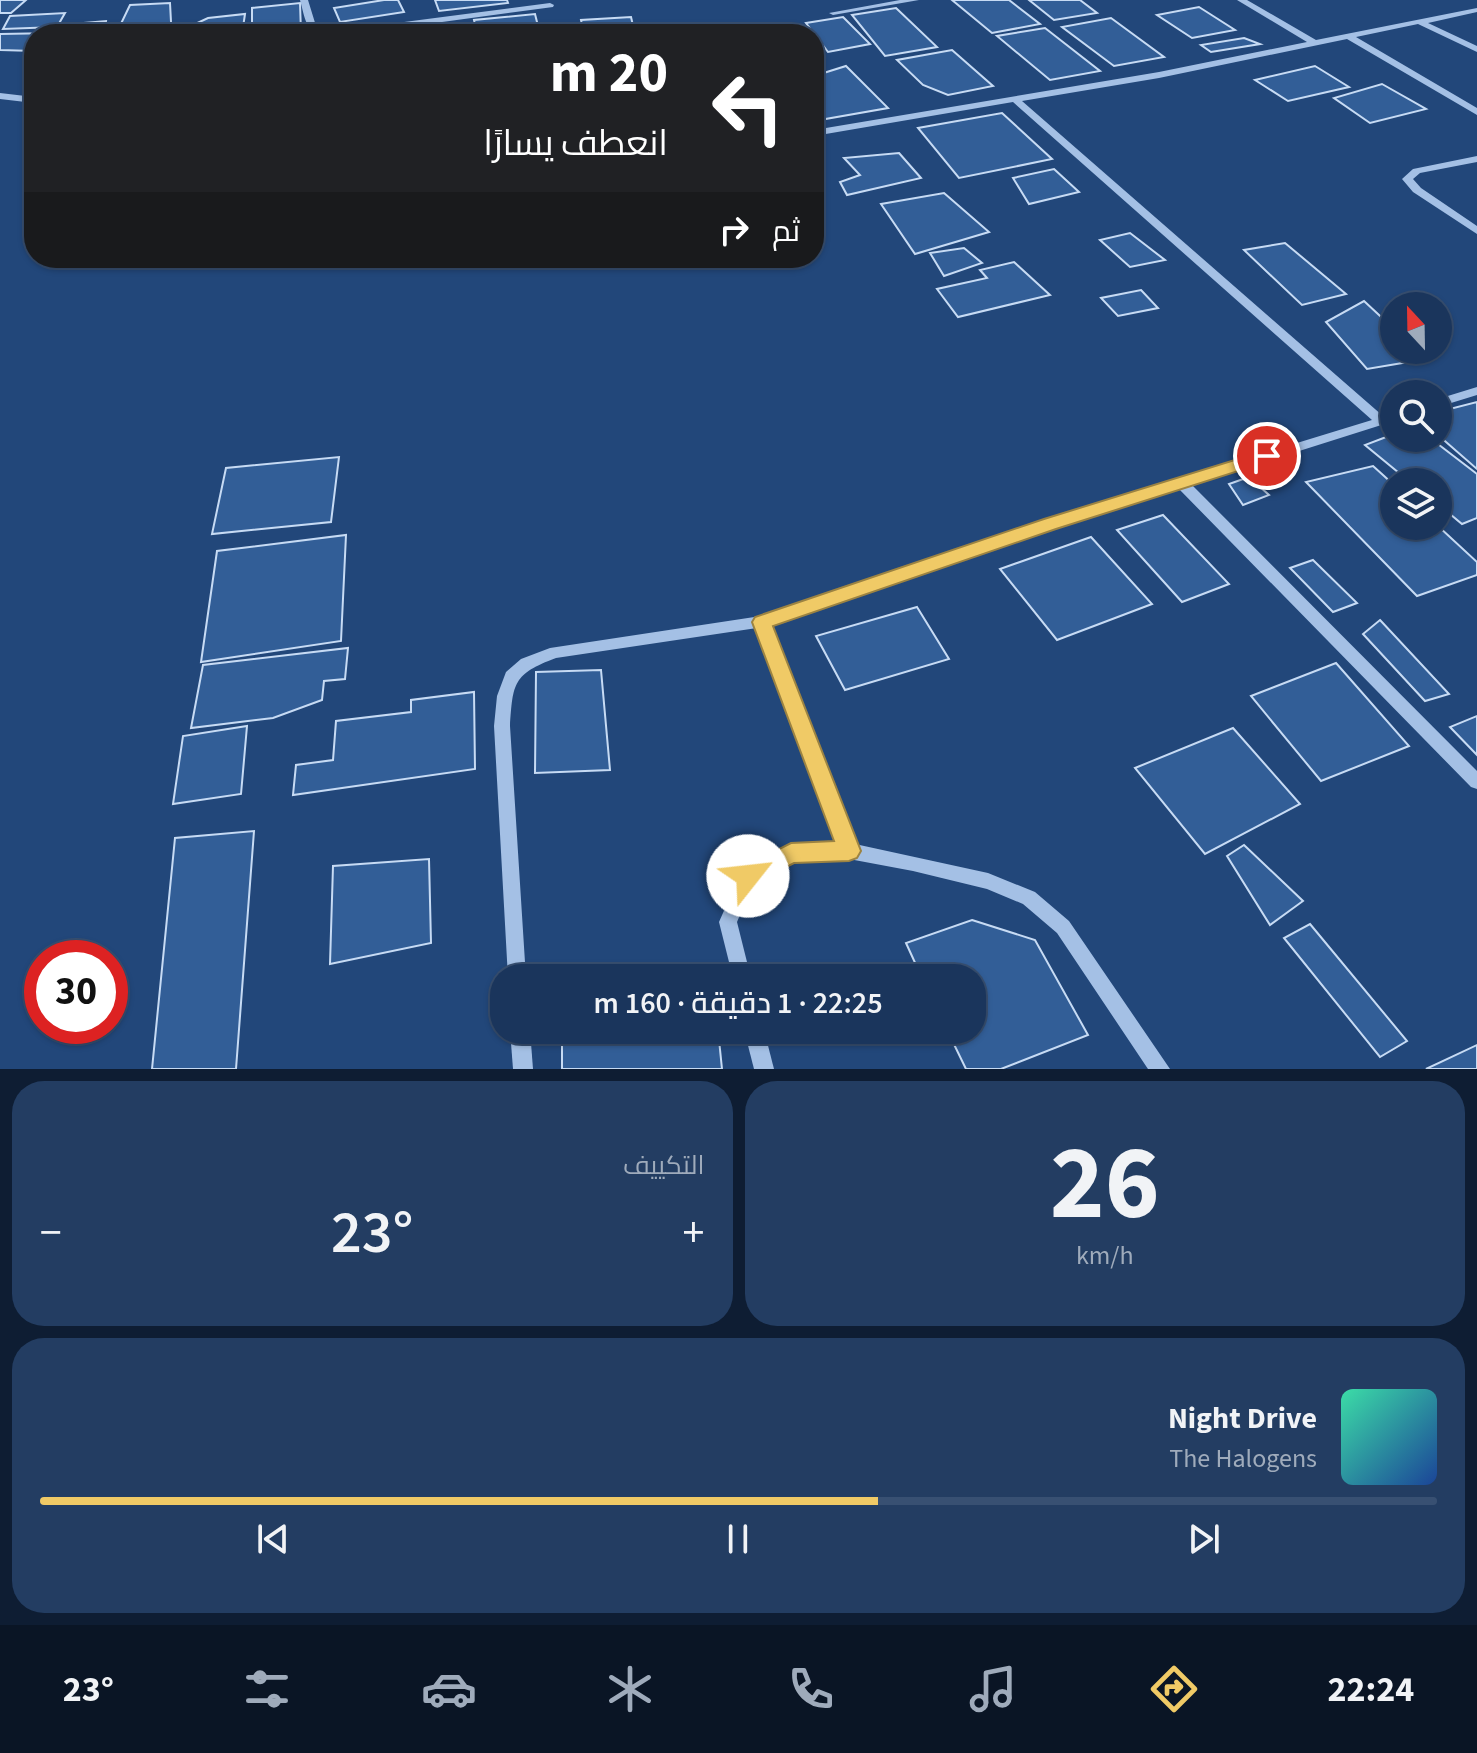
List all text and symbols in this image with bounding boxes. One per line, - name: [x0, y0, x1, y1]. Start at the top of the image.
- text: 20 m: [550, 34, 668, 113]
- icon: left: [696, 56, 800, 160]
- text: انعطف يسارًا: [483, 118, 668, 169]
- icon: right: [712, 208, 756, 252]
- text: ثم: [772, 210, 800, 253]
- north arrow: [1380, 292, 1452, 364]
- map controls: [1380, 292, 1452, 540]
- button: search: [1380, 380, 1452, 452]
- pin: [1233, 422, 1301, 490]
- icon: arrive: [1245, 434, 1289, 478]
- button: layers: [1380, 468, 1452, 540]
- position arrow: [706, 834, 790, 918]
- speed limit sign: 30: [24, 940, 128, 1044]
- text: 22:25 · 1 دقيقة · 160 m: [593, 982, 883, 1025]
- text: 26: [1050, 1111, 1160, 1259]
- text: التكييف: [623, 1147, 705, 1184]
- text: 23°: [331, 1191, 413, 1276]
- text: −: [40, 1202, 62, 1265]
- text: +: [683, 1202, 704, 1265]
- text: km/h: [1076, 1237, 1134, 1274]
- text: Night Drive: [1168, 1397, 1317, 1440]
- text: The Halogens: [1169, 1440, 1317, 1477]
- icon: previous: [251, 1517, 295, 1561]
- icon: pause: [716, 1517, 760, 1561]
- icon: next: [1182, 1517, 1226, 1561]
- icon: filters: [239, 1661, 295, 1717]
- icon: car: [421, 1661, 477, 1717]
- icon: climate: [602, 1661, 658, 1717]
- icon: phone: [783, 1661, 839, 1717]
- icon: music: [965, 1661, 1021, 1717]
- icon: directions: [1146, 1661, 1202, 1717]
- text: 23°: [63, 1664, 114, 1715]
- text: 22:24: [1327, 1664, 1414, 1715]

